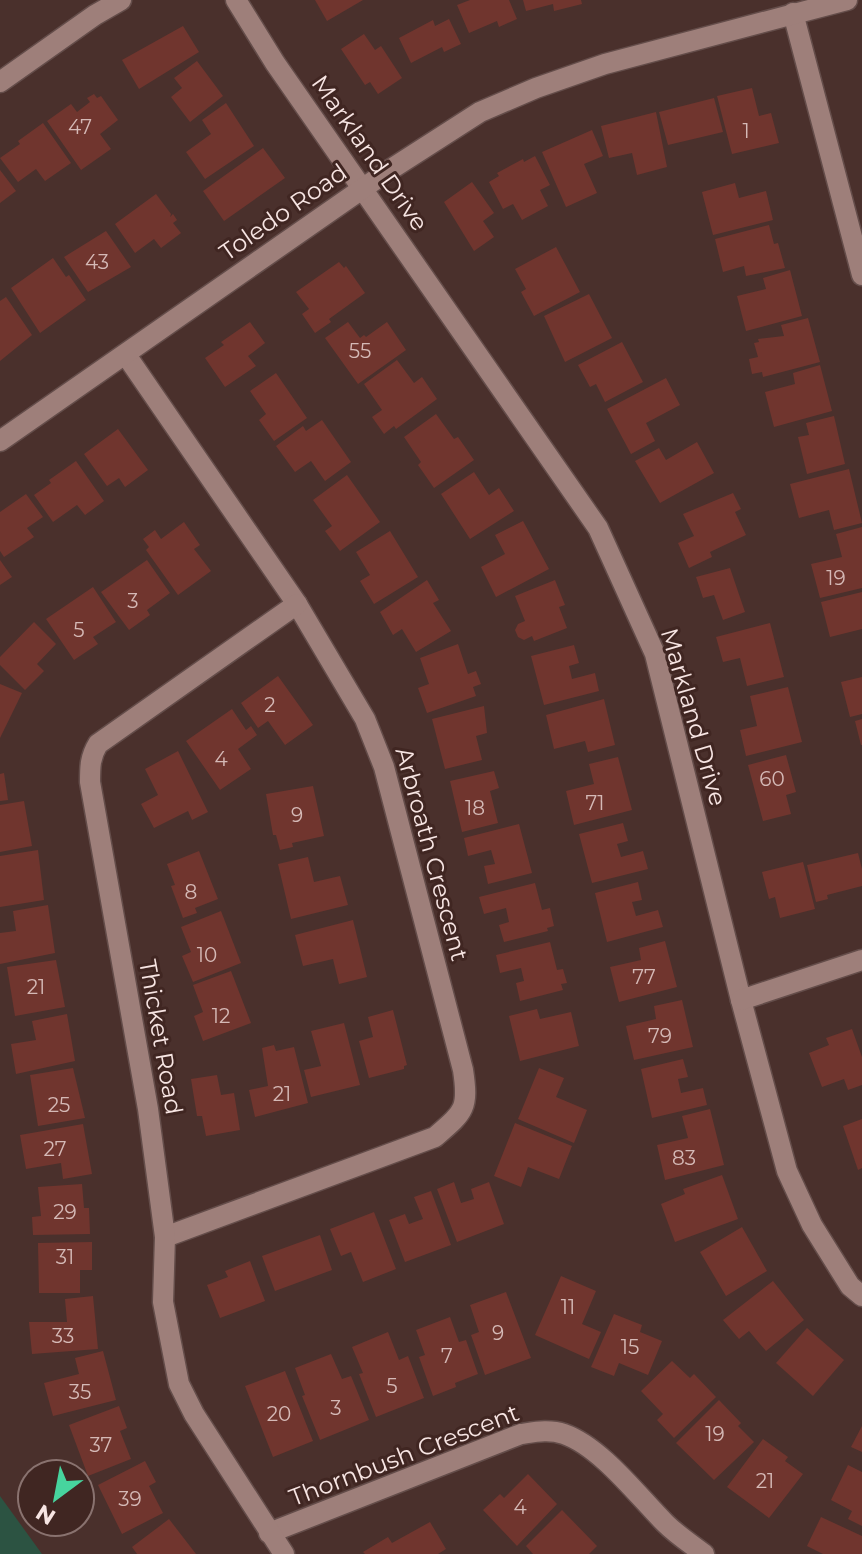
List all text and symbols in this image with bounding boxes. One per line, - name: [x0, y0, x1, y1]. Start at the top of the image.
- street label: Markland Drive: [306, 70, 434, 236]
- house number: 47: [68, 115, 92, 139]
- house number: 1: [742, 119, 750, 143]
- street label: Toledo Road: [214, 157, 352, 267]
- house number: 43: [85, 250, 109, 274]
- house number: 55: [349, 339, 371, 363]
- house number: 19: [826, 566, 846, 590]
- house number: 3: [127, 589, 139, 613]
- house number: 5: [73, 618, 85, 642]
- street label: Markland Drive: [655, 625, 733, 809]
- house number: 2: [264, 693, 276, 717]
- street label: Arbroath Crescent: [390, 744, 475, 964]
- house number: 4: [214, 747, 228, 771]
- house number: 60: [759, 767, 785, 791]
- house number: 71: [585, 791, 605, 815]
- house number: 18: [465, 796, 485, 820]
- house number: 9: [291, 803, 303, 827]
- house number: 8: [185, 880, 197, 904]
- house number: 10: [197, 943, 217, 967]
- street label: Thicket Road: [133, 957, 189, 1117]
- house number: 77: [632, 965, 656, 989]
- house number: 21: [27, 975, 45, 999]
- house number: 12: [212, 1004, 230, 1028]
- house number: 79: [648, 1024, 672, 1048]
- house number: 21: [273, 1082, 291, 1106]
- house number: 25: [48, 1093, 70, 1117]
- house number: 27: [43, 1137, 67, 1161]
- house number: 83: [672, 1146, 696, 1170]
- house number: 29: [53, 1200, 77, 1224]
- house number: 31: [56, 1245, 74, 1269]
- house number: 11: [561, 1295, 575, 1319]
- house number: 9: [492, 1321, 504, 1345]
- house number: 33: [52, 1324, 74, 1348]
- house number: 15: [621, 1335, 639, 1359]
- house number: 7: [441, 1344, 453, 1368]
- house number: 5: [386, 1374, 398, 1398]
- house number: 35: [69, 1380, 91, 1404]
- house number: 3: [330, 1396, 342, 1420]
- street label: Thornbush Crescent: [285, 1398, 523, 1512]
- house number: 20: [267, 1402, 291, 1426]
- house number: 19: [705, 1422, 725, 1446]
- house number: 37: [90, 1433, 112, 1457]
- north arrow: [16, 1458, 96, 1538]
- house number: 21: [756, 1469, 774, 1493]
- house number: 39: [118, 1487, 142, 1511]
- house number: 4: [513, 1495, 527, 1519]
- text: N: [31, 1498, 60, 1531]

